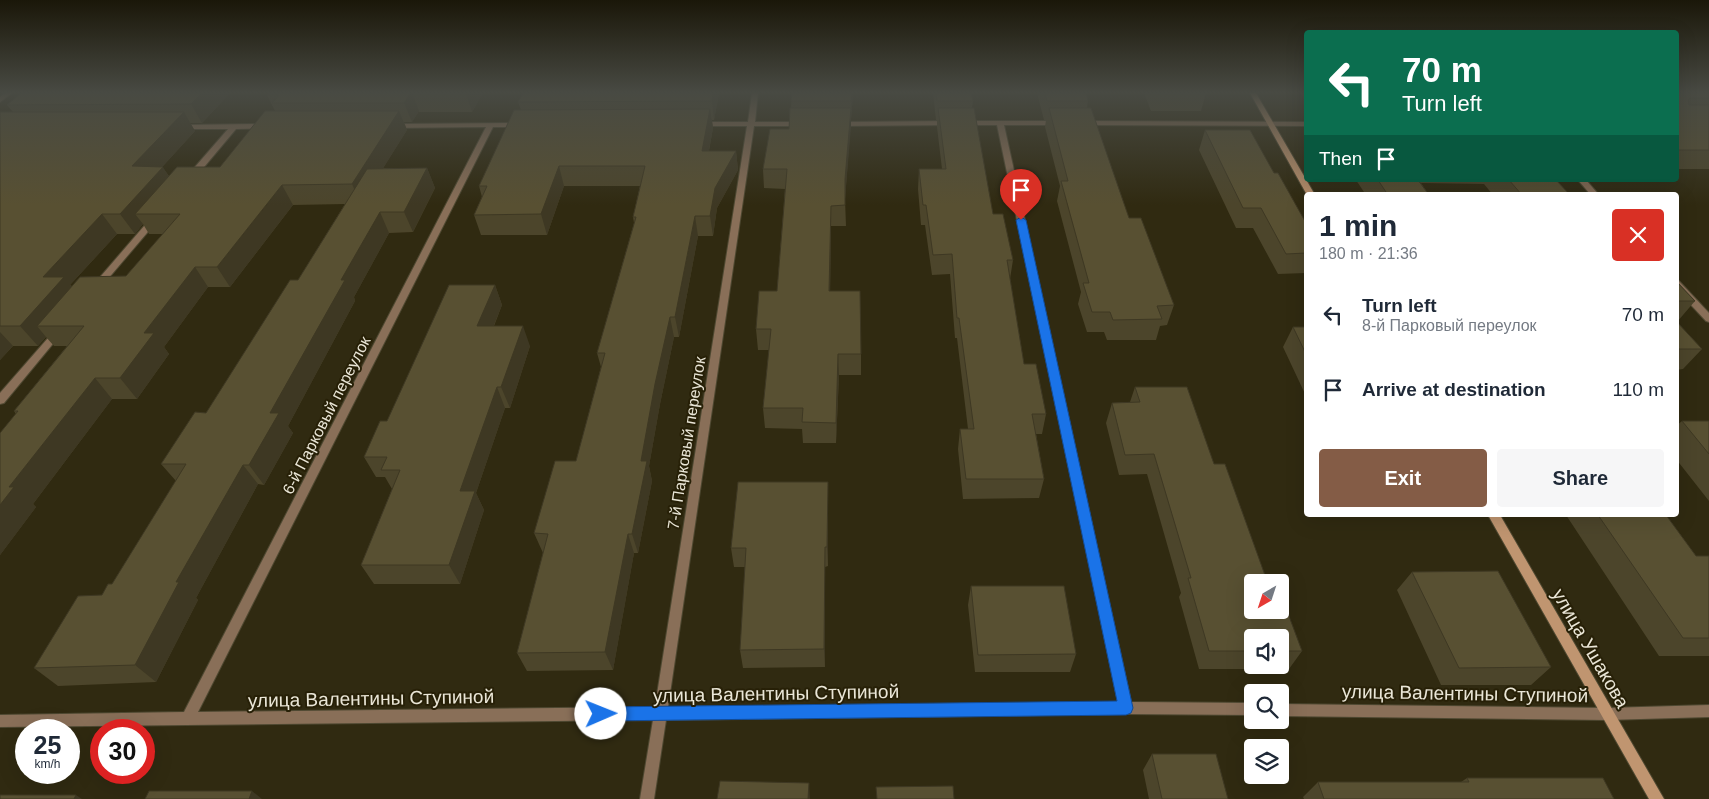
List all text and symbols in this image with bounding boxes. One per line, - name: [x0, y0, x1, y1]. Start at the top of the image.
- icon: left: [1319, 50, 1384, 115]
- text: 70 m: [1402, 50, 1482, 89]
- text: Turn left: [1402, 91, 1482, 116]
- icon: arrive: [1372, 145, 1400, 173]
- text: Then: [1319, 148, 1362, 169]
- pin: [1000, 169, 1042, 220]
- icon: arrive: [1007, 176, 1035, 204]
- text: 1 min: [1319, 209, 1397, 242]
- button: close: [1612, 209, 1664, 261]
- text: 180 m · 21:36: [1319, 245, 1418, 262]
- text: Turn left: [1362, 295, 1437, 316]
- icon: left: [1319, 301, 1347, 329]
- text: 70 m: [1622, 304, 1664, 325]
- text: 8-й Парковый переулок: [1362, 317, 1537, 334]
- street label: 6-й Парковый переулок: [279, 333, 374, 497]
- street label: 7-й Парковый переулок: [664, 355, 709, 531]
- icon: arrive: [1319, 376, 1347, 404]
- text: Arrive at destination: [1362, 379, 1546, 400]
- text: 110 m: [1613, 379, 1664, 400]
- button: Exit: [1319, 449, 1487, 507]
- button: Share: [1497, 449, 1664, 507]
- north arrow: [1244, 574, 1289, 619]
- map controls: [1244, 574, 1289, 784]
- street label: улица Ушакова: [1548, 585, 1633, 712]
- button: sound: [1244, 629, 1289, 674]
- street label: улица Валентины Ступиной: [653, 681, 899, 706]
- street label: улица Валентины Ступиной: [1342, 681, 1588, 706]
- button: search: [1244, 684, 1289, 729]
- street label: улица Валентины Ступиной: [248, 686, 494, 711]
- position arrow: [574, 687, 626, 739]
- speed limit sign: 30: [90, 719, 155, 784]
- text: 25: [34, 731, 61, 759]
- button: layers: [1244, 739, 1289, 784]
- text: km/h: [34, 757, 61, 771]

